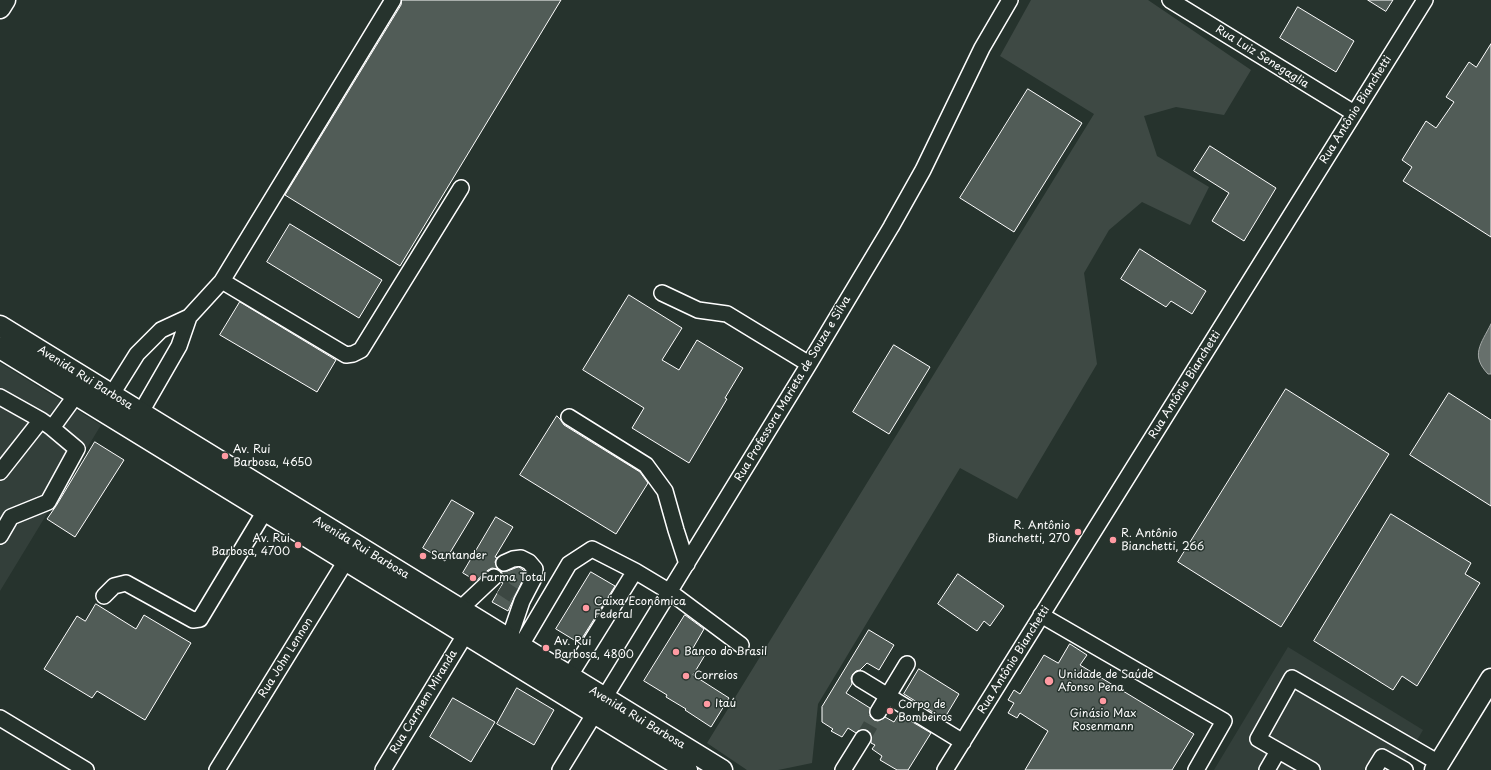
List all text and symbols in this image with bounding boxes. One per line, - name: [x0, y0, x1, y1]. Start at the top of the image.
- street label: Rua Luiz Senegaglia: [1213, 23, 1311, 91]
- street label: Rua Antônio Bianchetti: [1317, 54, 1395, 166]
- street label: Rua Professora Marieta de Souza e Silva: [732, 294, 854, 484]
- street label: Rua Antônio Bianchetti: [1146, 329, 1224, 441]
- street label: Avenida Rui Barbosa: [35, 343, 135, 413]
- place label: Av. Rui Barbosa, 4650: [233, 443, 312, 469]
- marker: Av. Rui Barbosa, 4650: [220, 451, 230, 461]
- street label: Avenida Rui Barbosa: [311, 514, 411, 582]
- place label: R. Antônio Bianchetti, 270: [987, 519, 1070, 545]
- marker: R. Antônio Bianchetti, 270: [1073, 527, 1083, 537]
- place label: R. Antônio Bianchetti, 266: [1121, 527, 1204, 553]
- place label: Av. Rui Barbosa, 4700: [211, 532, 290, 558]
- marker: R. Antônio Bianchetti, 266: [1108, 535, 1118, 545]
- marker: Av. Rui Barbosa, 4700: [293, 540, 303, 550]
- place label: Santander: [431, 549, 486, 563]
- marker: Santander: [418, 551, 428, 561]
- place label: Farma Total: [481, 571, 546, 585]
- marker: Farma Total: [468, 573, 478, 583]
- place label: Caixa Econômica Federal: [594, 595, 686, 621]
- marker: Caixa Econômica Federal: [581, 603, 591, 613]
- street label: Rua Antônio Bianchetti: [975, 604, 1053, 716]
- street label: Rua John Lennon: [256, 616, 316, 700]
- place label: Av. Rui Barbosa, 4800: [554, 635, 634, 661]
- marker: Av. Rui Barbosa, 4800: [541, 643, 551, 653]
- place label: Banco do Brasil: [684, 645, 767, 659]
- marker: Banco do Brasil: [671, 647, 681, 657]
- street label: Rua Carmem Miranda: [388, 648, 460, 756]
- place label: Unidade de Saúde Afonso Pena: [1058, 668, 1154, 694]
- place label: Correios: [694, 669, 738, 683]
- marker: Correios: [681, 671, 691, 681]
- marker: Unidade de Saúde Afonso Pena: [1043, 675, 1055, 687]
- street label: Avenida Rui Barbosa: [587, 684, 687, 752]
- marker: Ginásio Max Rosenmann: [1098, 696, 1108, 706]
- place label: Itaú: [715, 697, 736, 711]
- place label: Corpo de Bombeiros: [898, 698, 952, 724]
- marker: Itaú: [702, 699, 712, 709]
- marker: Corpo de Bombeiros: [885, 706, 895, 716]
- place label: Ginásio Max Rosenmann: [1070, 707, 1136, 733]

